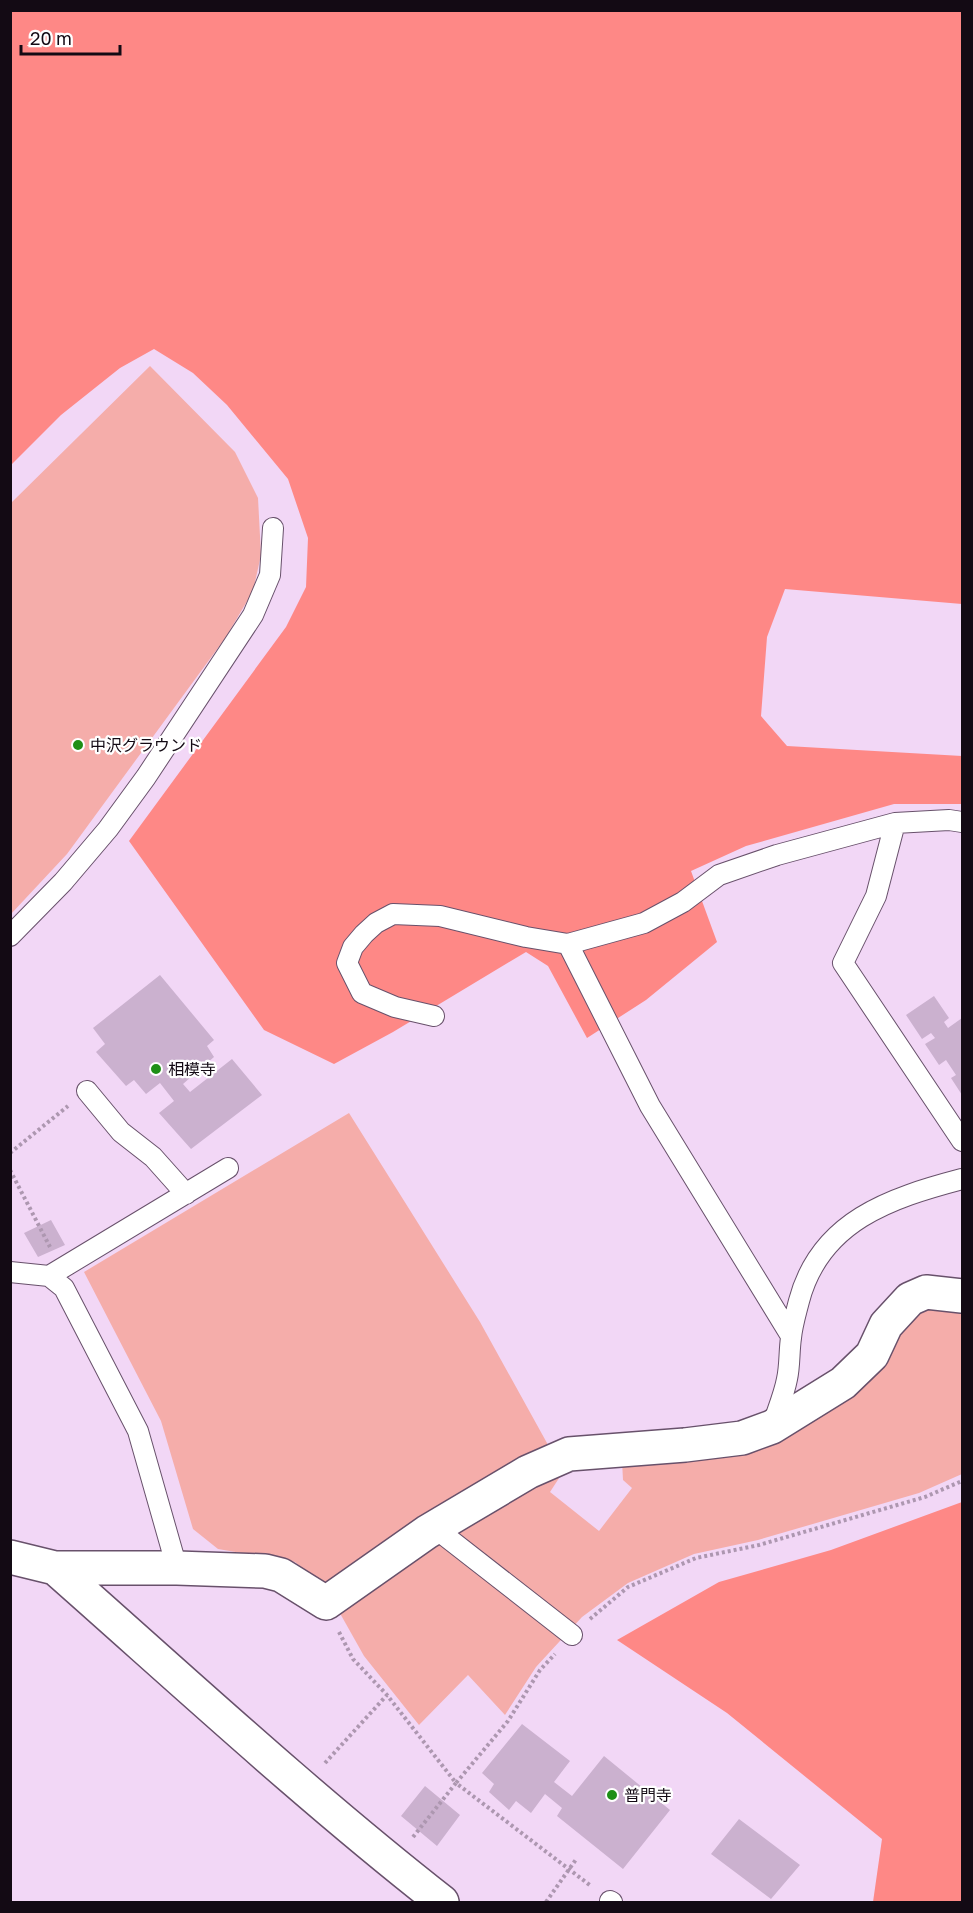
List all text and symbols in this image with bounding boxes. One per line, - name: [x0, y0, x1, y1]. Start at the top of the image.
- scale bar: [21, 18, 120, 56]
- text: 20 m: [30, 27, 72, 49]
- place label: 中沢グラウンド: [90, 735, 202, 755]
- marker: 中沢グラウンド: [71, 738, 85, 752]
- place label: 相模寺: [168, 1059, 216, 1079]
- marker: 相模寺: [149, 1062, 163, 1076]
- place label: 普門寺: [624, 1785, 672, 1805]
- marker: 普門寺: [605, 1788, 619, 1802]

